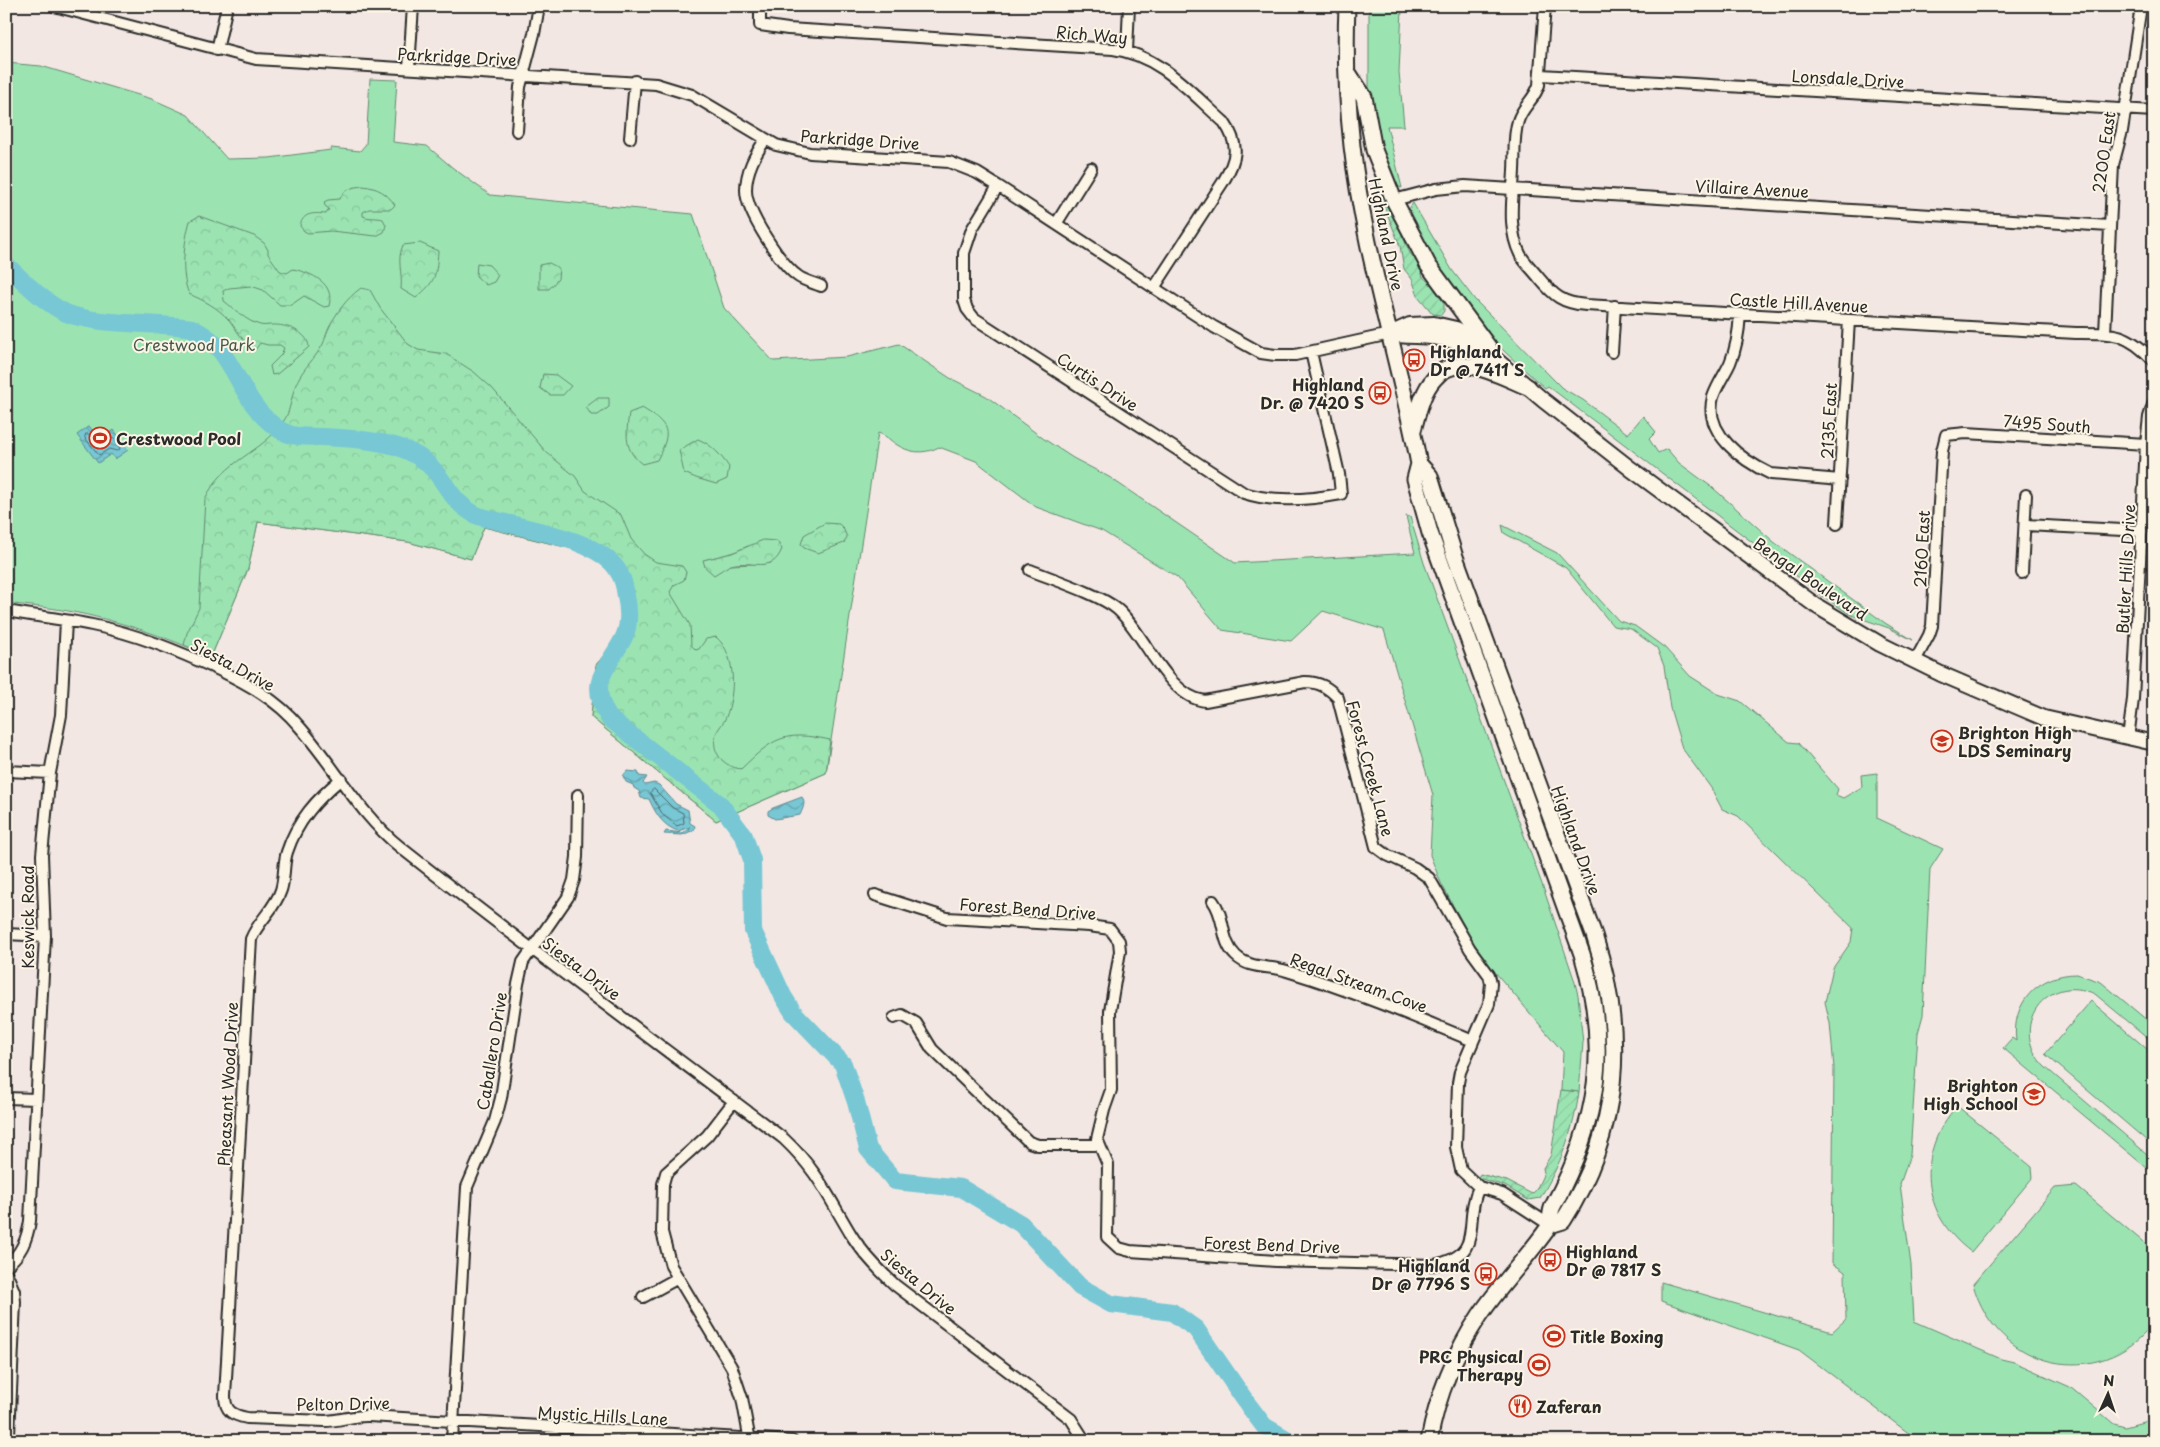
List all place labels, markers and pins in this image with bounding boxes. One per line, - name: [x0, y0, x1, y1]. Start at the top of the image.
- place label: Highland Dr @ 7411 S: [1430, 339, 1524, 381]
- bus stop icon: Highland Dr @ 7411 S: [1402, 348, 1426, 372]
- place label: Highland Dr. @ 7420 S: [1260, 372, 1364, 414]
- bus stop icon: Highland Dr. @ 7420 S: [1368, 381, 1392, 405]
- sports icon: Crestwood Pool: [88, 426, 112, 450]
- place label: Crestwood Pool: [116, 426, 241, 450]
- place label: Brighton High LDS Seminary: [1958, 720, 2072, 762]
- school or university icon: Brighton High LDS Seminary: [1930, 729, 1954, 753]
- place label: Brighton High School: [1924, 1073, 2018, 1115]
- school or university icon: Brighton High School: [2022, 1082, 2046, 1106]
- place label: Highland Dr @ 7817 S: [1566, 1239, 1661, 1281]
- bus stop icon: Highland Dr @ 7817 S: [1538, 1248, 1562, 1272]
- place label: Highland Dr @ 7796 S: [1371, 1253, 1470, 1295]
- bus stop icon: Highland Dr @ 7796 S: [1474, 1262, 1498, 1286]
- sports icon: Title Boxing: [1542, 1324, 1566, 1348]
- place label: Title Boxing: [1570, 1324, 1664, 1348]
- place label: PRC Physical Therapy: [1419, 1344, 1523, 1386]
- sports icon: PRC Physical Therapy: [1527, 1353, 1551, 1377]
- restaurant icon: Zaferan: [1508, 1394, 1532, 1418]
- place label: Zaferan: [1536, 1394, 1602, 1418]

